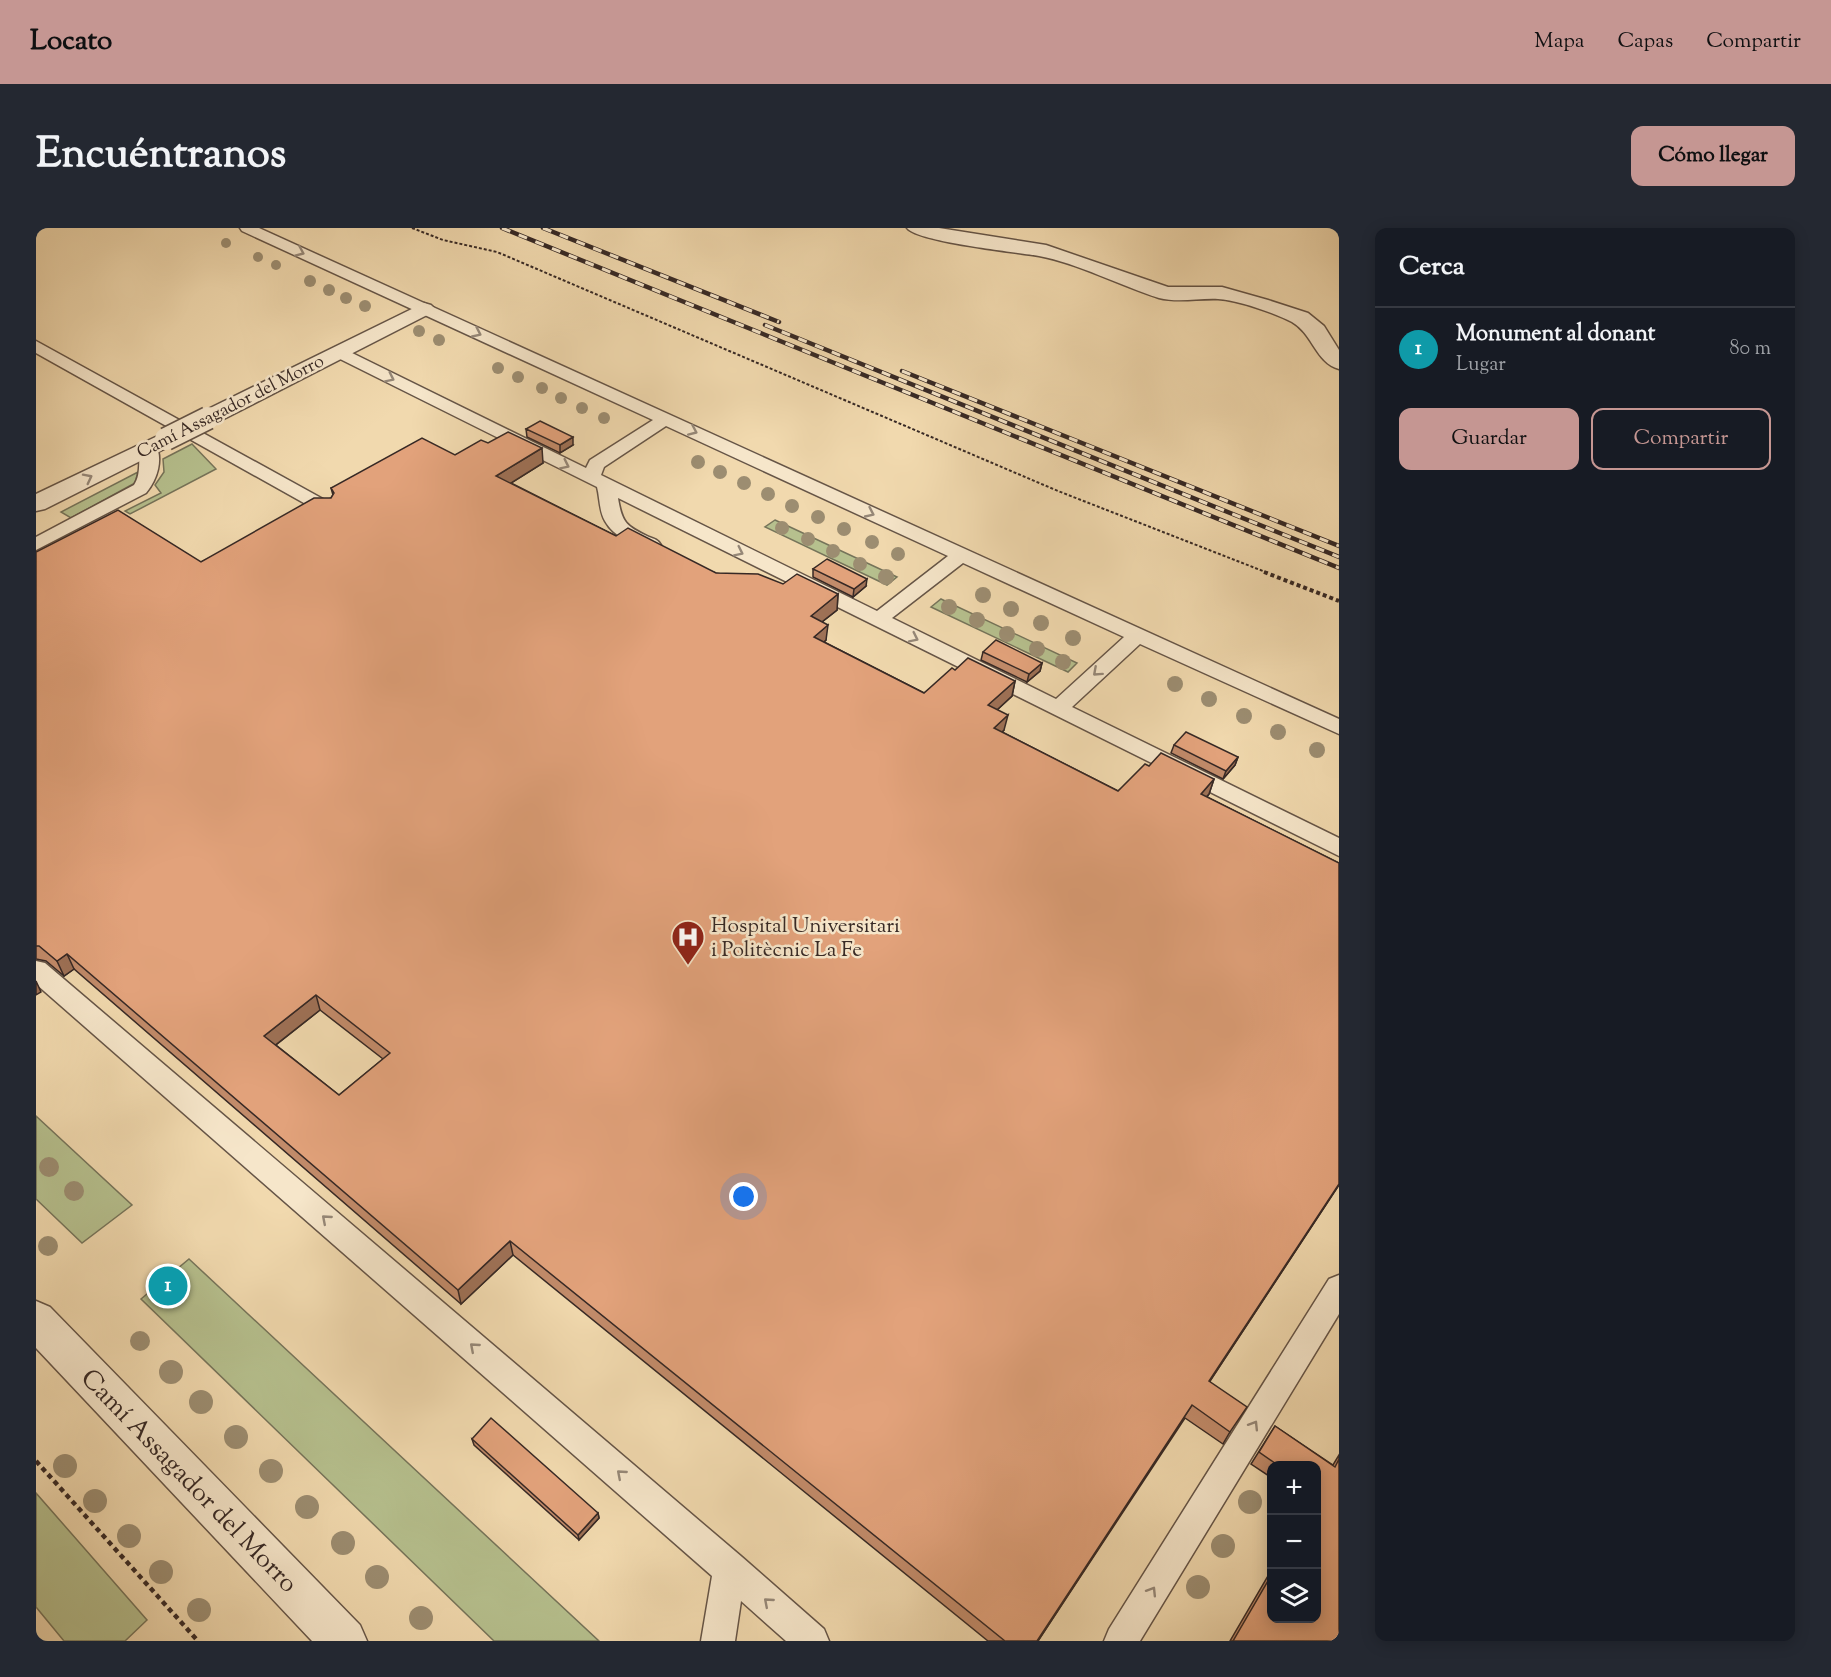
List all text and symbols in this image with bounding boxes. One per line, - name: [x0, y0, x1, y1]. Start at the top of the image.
- text: Locato: [30, 22, 112, 62]
- text: Mapa: [1534, 27, 1584, 57]
- text: Capas: [1617, 27, 1673, 57]
- text: Compartir: [1706, 27, 1801, 57]
- text: Encuéntranos: [36, 126, 286, 186]
- button: Cómo llegar: [1631, 126, 1795, 186]
- one-way arrow: [293, 245, 304, 257]
- text: Cerca: [1399, 249, 1465, 286]
- text: Monument al donant: [1456, 319, 1655, 351]
- one-way arrow: [471, 326, 482, 338]
- text: 1: [1415, 335, 1422, 364]
- text: 80 m: [1730, 335, 1771, 364]
- street label: Camí Assagador del Morro: [133, 349, 329, 466]
- text: Lugar: [1456, 351, 1506, 380]
- one-way arrow: [383, 371, 394, 383]
- button: Guardar: [1399, 408, 1579, 470]
- button: Compartir: [1591, 408, 1771, 470]
- one-way arrow: [686, 424, 697, 436]
- one-way arrow: [558, 457, 569, 469]
- one-way arrow: [82, 473, 93, 485]
- one-way arrow: [864, 505, 875, 517]
- one-way arrow: [733, 544, 744, 556]
- one-way arrow: [908, 631, 918, 642]
- one-way arrow: [1094, 665, 1104, 676]
- place label: Hospital Universitari i Politècnic La Fe: [711, 912, 900, 966]
- hospital icon: Hospital Universitari i Politècnic La Fe: [670, 919, 706, 966]
- your location: [729, 1182, 758, 1211]
- one-way arrow: [322, 1215, 333, 1226]
- pin: 1: [148, 1264, 188, 1308]
- one-way arrow: [470, 1343, 481, 1354]
- street label: Camí Assagador del Morro: [71, 1361, 305, 1602]
- one-way arrow: [1247, 1421, 1259, 1431]
- map controls: [1267, 1461, 1321, 1623]
- button: +: [1267, 1461, 1321, 1515]
- one-way arrow: [617, 1470, 628, 1481]
- button: −: [1267, 1515, 1321, 1569]
- button: layers: [1267, 1569, 1321, 1623]
- one-way arrow: [1145, 1587, 1156, 1598]
- one-way arrow: [764, 1598, 775, 1609]

